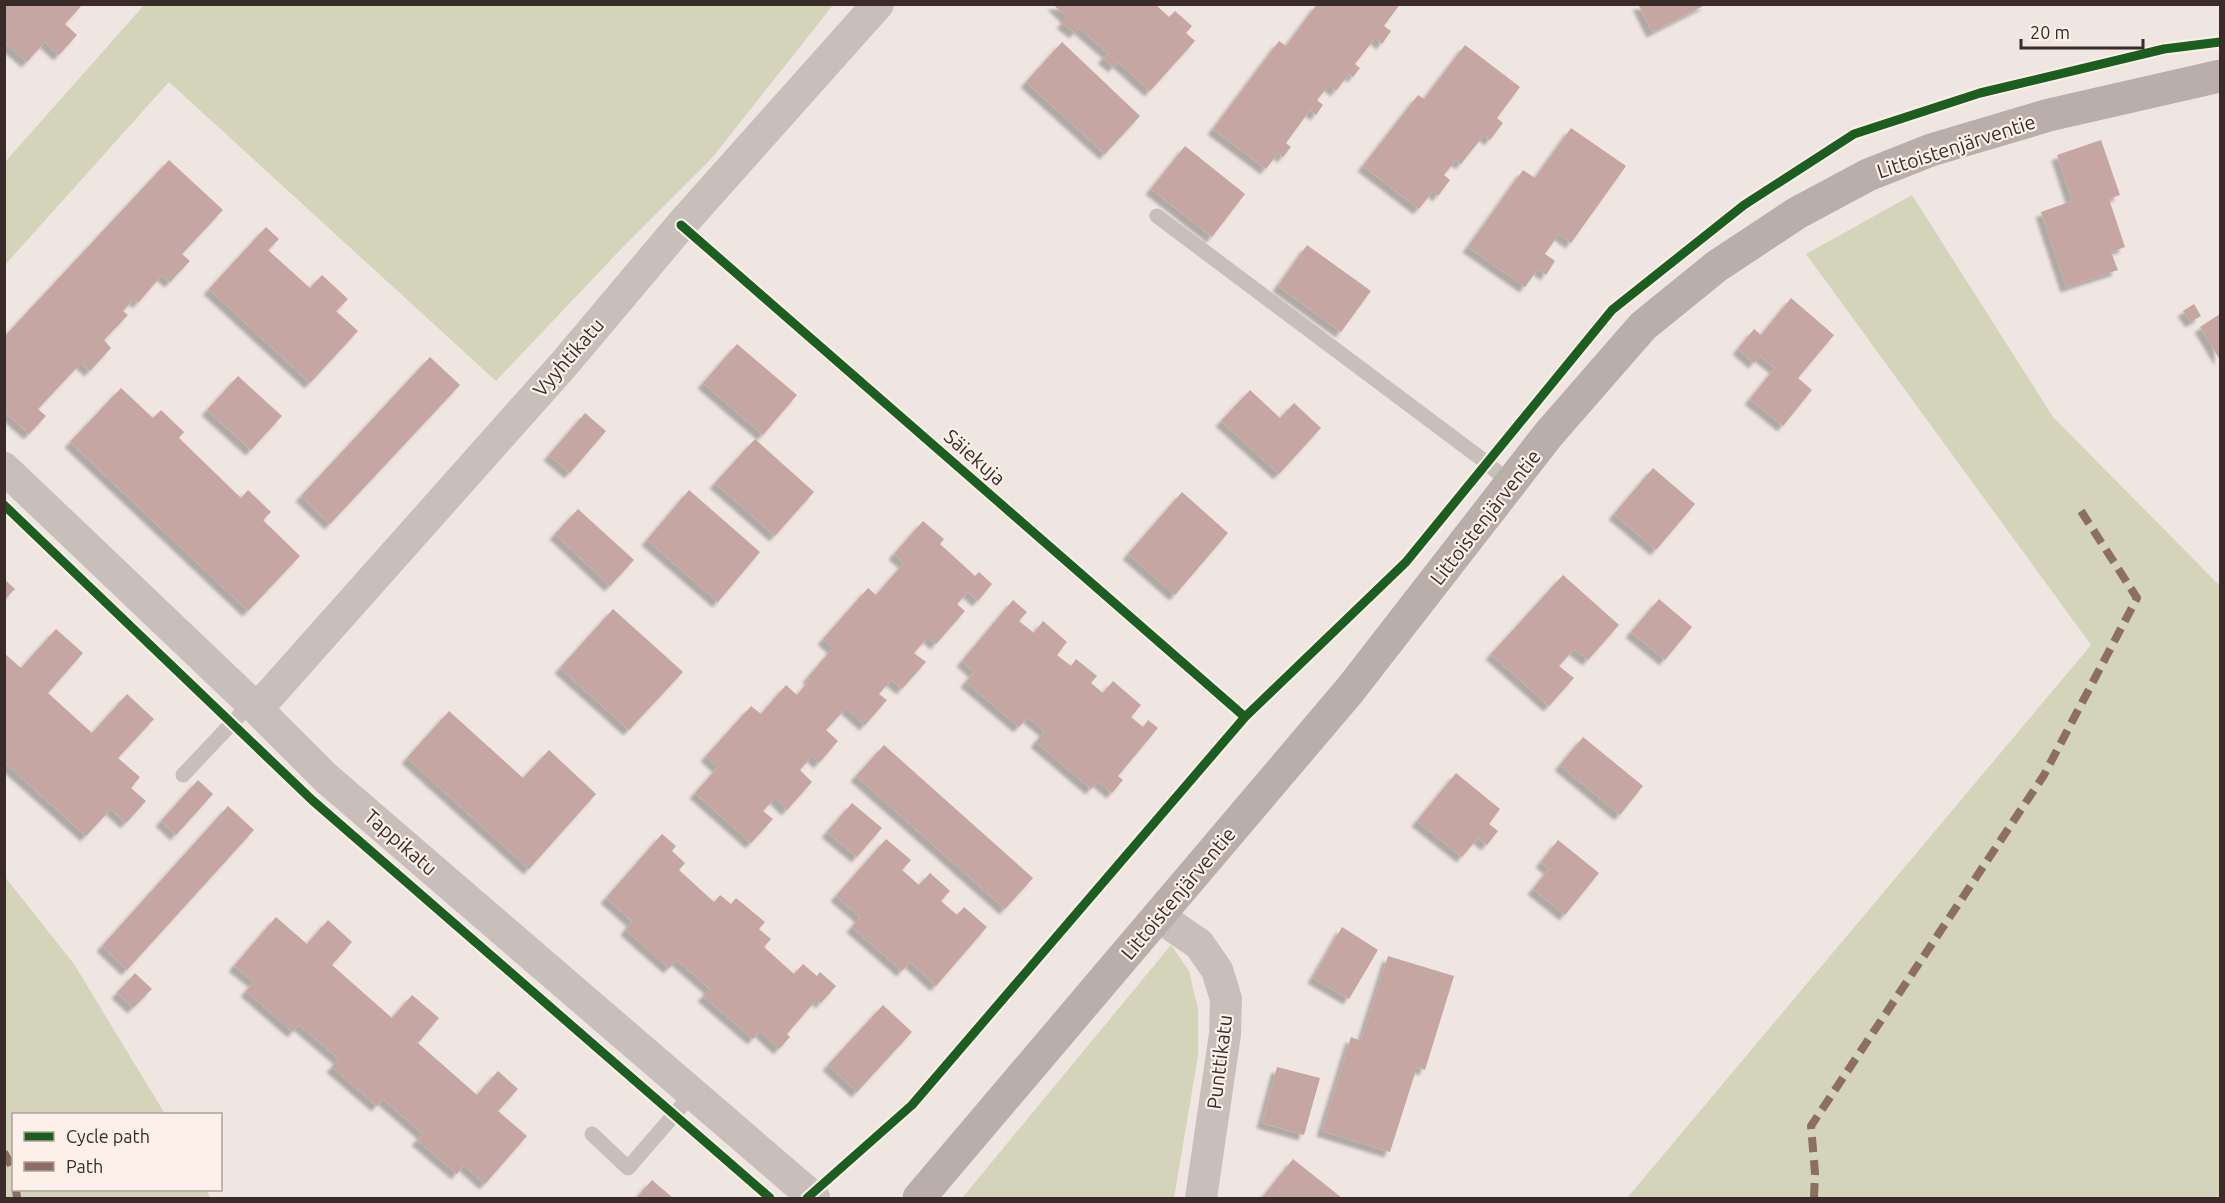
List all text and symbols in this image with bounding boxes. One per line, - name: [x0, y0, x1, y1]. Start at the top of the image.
- scale bar: [2021, 12, 2142, 50]
- text: 20 m: [2030, 22, 2070, 42]
- street label: Littoistenjärventie: [1874, 110, 2038, 182]
- street label: Vyyhtikatu: [528, 313, 608, 401]
- street label: Säiekuja: [940, 424, 1010, 490]
- street label: Littoistenjärventie: [1425, 445, 1545, 589]
- street label: Tappikatu: [360, 804, 442, 880]
- street label: Littoistenjärventie: [1116, 822, 1240, 964]
- street label: Punttikatu: [1202, 1013, 1236, 1111]
- legend: [12, 1113, 222, 1191]
- text: Cycle path: [66, 1126, 150, 1146]
- text: Path: [66, 1156, 103, 1176]

